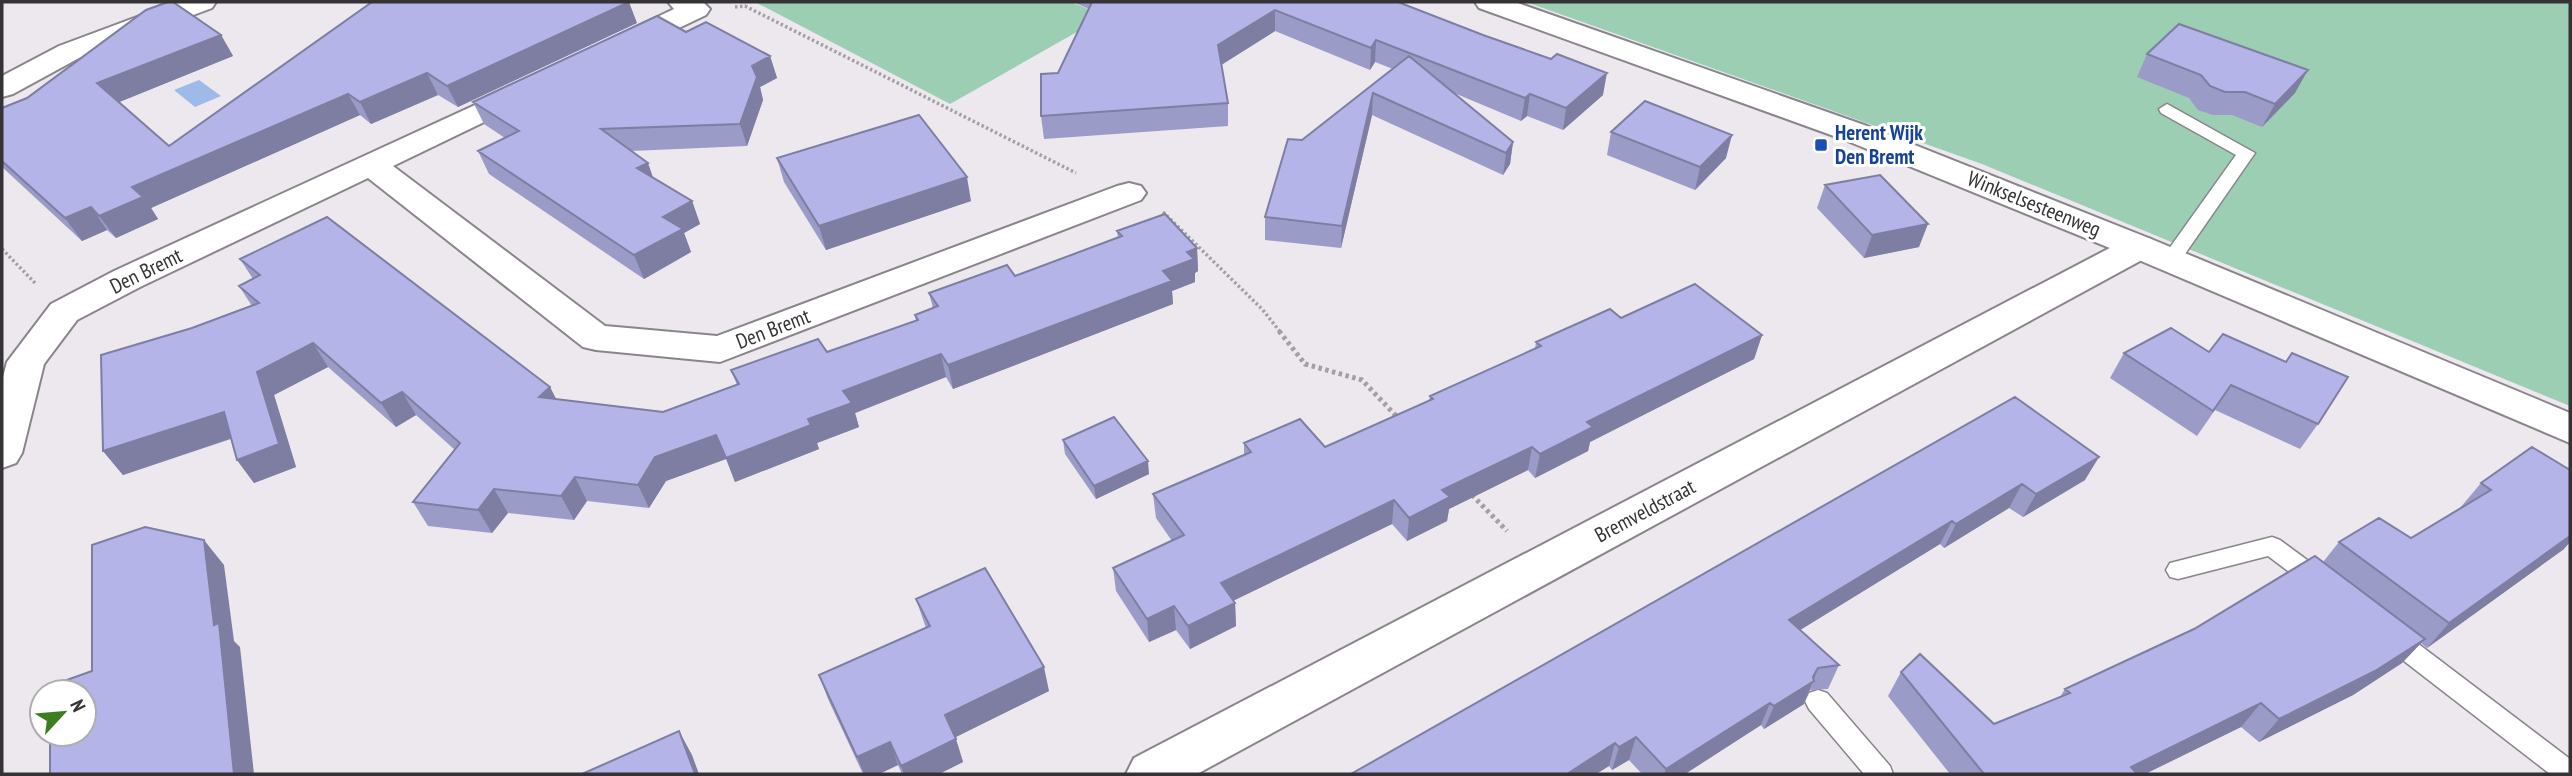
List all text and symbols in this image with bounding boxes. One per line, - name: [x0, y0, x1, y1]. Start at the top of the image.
- place label: Herent Wijk Den Bremt: [1835, 119, 1923, 170]
- marker: Herent Wijk Den Bremt: [1813, 137, 1829, 153]
- street label: Winkselsesteenweg: [1964, 165, 2105, 243]
- street label: Den Bremt: [105, 241, 187, 300]
- street label: Den Bremt: [732, 302, 814, 355]
- street label: Bremveldstraat: [1590, 473, 1700, 548]
- north arrow: [28, 678, 98, 748]
- text: N: [65, 696, 91, 715]

